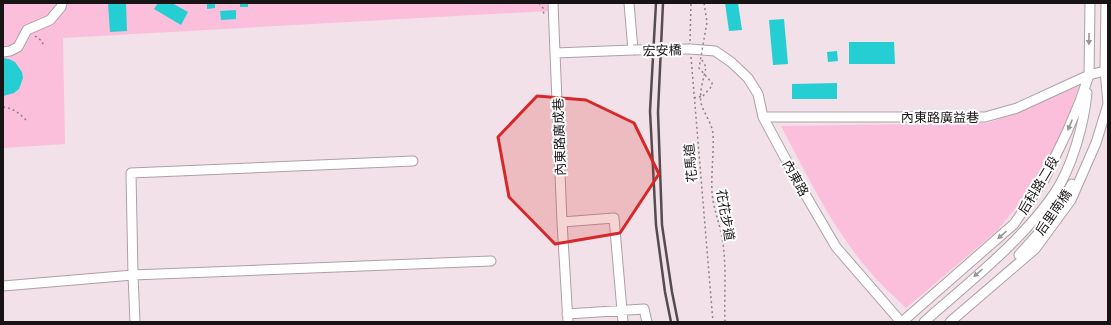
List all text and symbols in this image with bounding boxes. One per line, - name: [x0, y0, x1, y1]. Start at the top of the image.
- one-way arrow: [1086, 33, 1092, 46]
- street label: 宏安橋: [642, 40, 682, 61]
- street label: 內東路廣成巷: [549, 98, 570, 176]
- street label: 內東路廣益巷: [901, 108, 979, 127]
- one-way arrow: [1067, 119, 1073, 131]
- street label: 花馬道: [679, 143, 702, 183]
- street label: 后科路二段: [1014, 153, 1063, 218]
- street label: 內東路: [778, 157, 813, 200]
- street label: 后里南橋: [1031, 186, 1076, 239]
- street label: 花花步道: [712, 188, 739, 242]
- one-way arrow: [997, 230, 1008, 239]
- one-way arrow: [973, 269, 984, 278]

